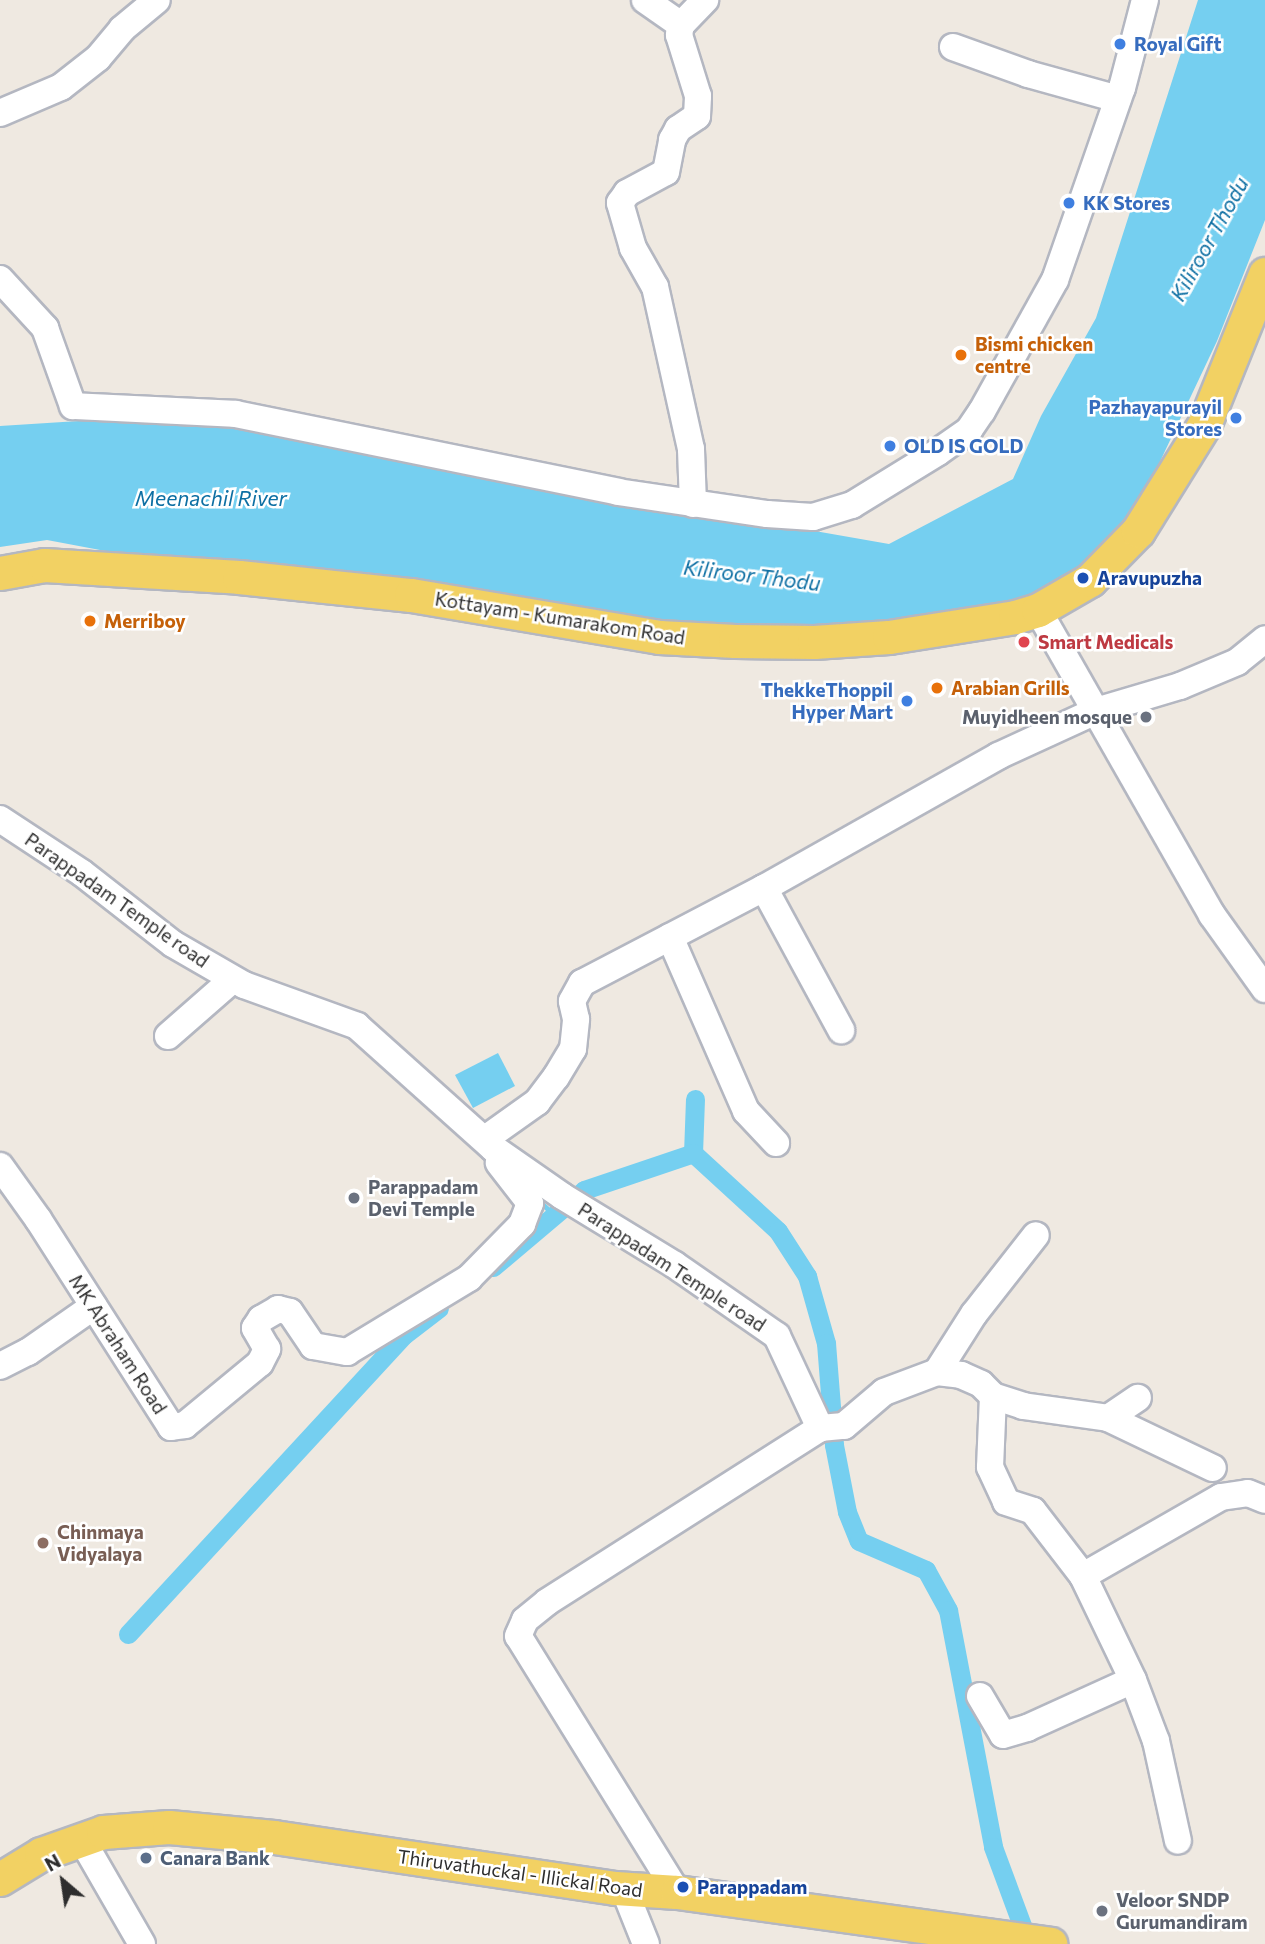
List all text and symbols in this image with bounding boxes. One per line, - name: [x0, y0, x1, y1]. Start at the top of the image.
- place label: Royal Gift: [1134, 33, 1221, 55]
- marker: Royal Gift: [1112, 36, 1128, 52]
- water label: Kiliroor Thodu: [1165, 173, 1253, 305]
- place label: KK Stores: [1083, 192, 1170, 214]
- marker: KK Stores: [1061, 195, 1077, 211]
- place label: Bismi chicken centre: [975, 333, 1093, 377]
- marker: Bismi chicken centre: [953, 347, 969, 363]
- place label: Pazhayapurayil Stores: [1088, 396, 1222, 440]
- marker: Pazhayapurayil Stores: [1228, 410, 1244, 426]
- place label: OLD IS GOLD: [904, 435, 1023, 457]
- marker: OLD IS GOLD: [882, 438, 898, 454]
- water label: Meenachil River: [135, 485, 287, 511]
- water label: Kiliroor Thodu: [682, 554, 822, 596]
- place label: Aravupuzha: [1097, 567, 1202, 589]
- marker: Aravupuzha: [1075, 570, 1091, 586]
- street label: Kottayam - Kumarakom Road: [433, 587, 687, 649]
- place label: Merriboy: [104, 610, 186, 632]
- marker: Merriboy: [82, 613, 98, 629]
- place label: Smart Medicals: [1038, 631, 1173, 653]
- marker: Smart Medicals: [1016, 634, 1032, 650]
- place label: Arabian Grills: [951, 677, 1070, 699]
- place label: ThekkeThoppil Hyper Mart: [761, 679, 893, 723]
- marker: Arabian Grills: [929, 680, 945, 696]
- marker: ThekkeThoppil Hyper Mart: [899, 693, 915, 709]
- place label: Muyidheen mosque: [962, 706, 1132, 728]
- marker: Muyidheen mosque: [1138, 709, 1154, 725]
- street label: Parappadam Temple road: [21, 828, 213, 972]
- place label: Parappadam Devi Temple: [368, 1176, 478, 1220]
- marker: Parappadam Devi Temple: [346, 1190, 362, 1206]
- street label: Parappadam Temple road: [574, 1198, 770, 1336]
- street label: MK Abraham Road: [64, 1270, 172, 1418]
- place label: Chinmaya Vidyalaya: [57, 1521, 144, 1565]
- marker: Chinmaya Vidyalaya: [35, 1535, 51, 1551]
- street label: Thiruvathuckal - Illickal Road: [396, 1845, 644, 1901]
- north arrow: [28, 1846, 98, 1916]
- place label: Canara Bank: [160, 1847, 270, 1869]
- text: N: [41, 1849, 64, 1876]
- marker: Canara Bank: [138, 1850, 154, 1866]
- place label: Parappadam: [697, 1876, 807, 1898]
- marker: Parappadam: [675, 1879, 691, 1895]
- place label: Veloor SNDP Gurumandiram: [1116, 1889, 1248, 1933]
- marker: Veloor SNDP Gurumandiram: [1094, 1903, 1110, 1919]

